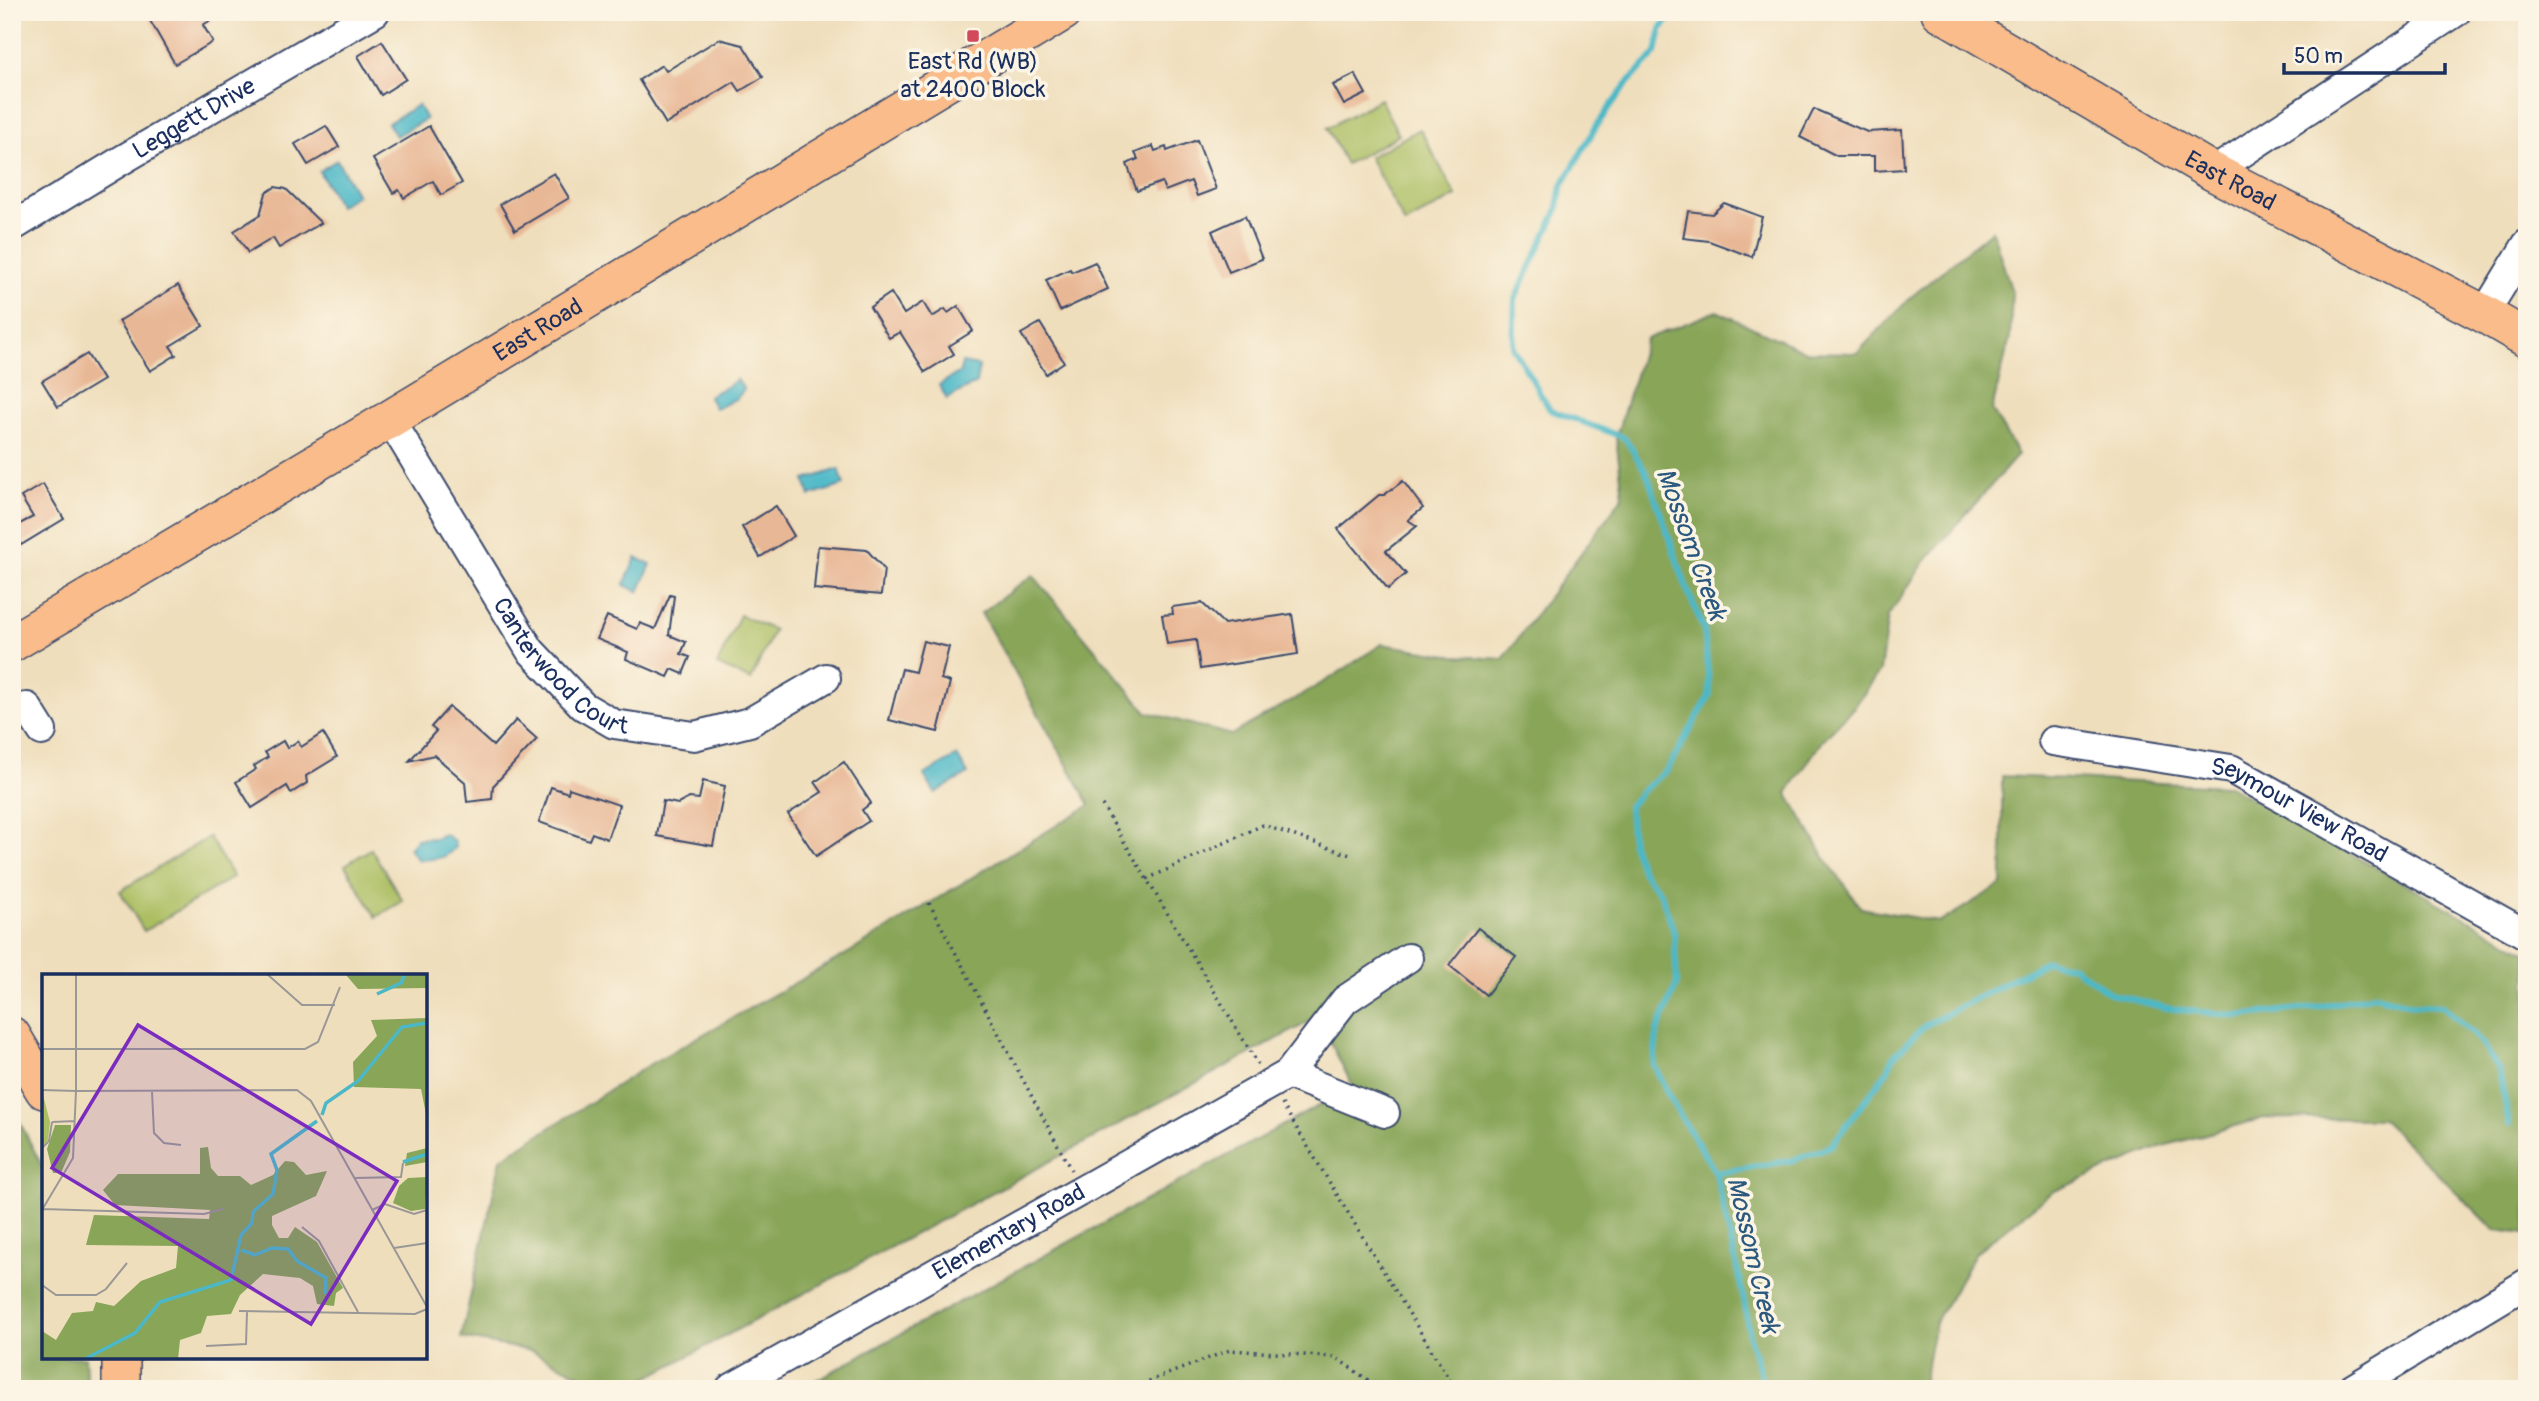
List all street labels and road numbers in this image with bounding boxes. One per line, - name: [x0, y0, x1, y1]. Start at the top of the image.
- street label: Leggett Drive: [127, 71, 261, 165]
- street label: East Road: [2180, 144, 2281, 217]
- street label: East Road: [488, 292, 588, 368]
- street label: Canterwood Court: [487, 592, 630, 740]
- street label: Seymour View Road: [2209, 752, 2393, 869]
- street label: Elementary Road: [927, 1177, 1090, 1286]

